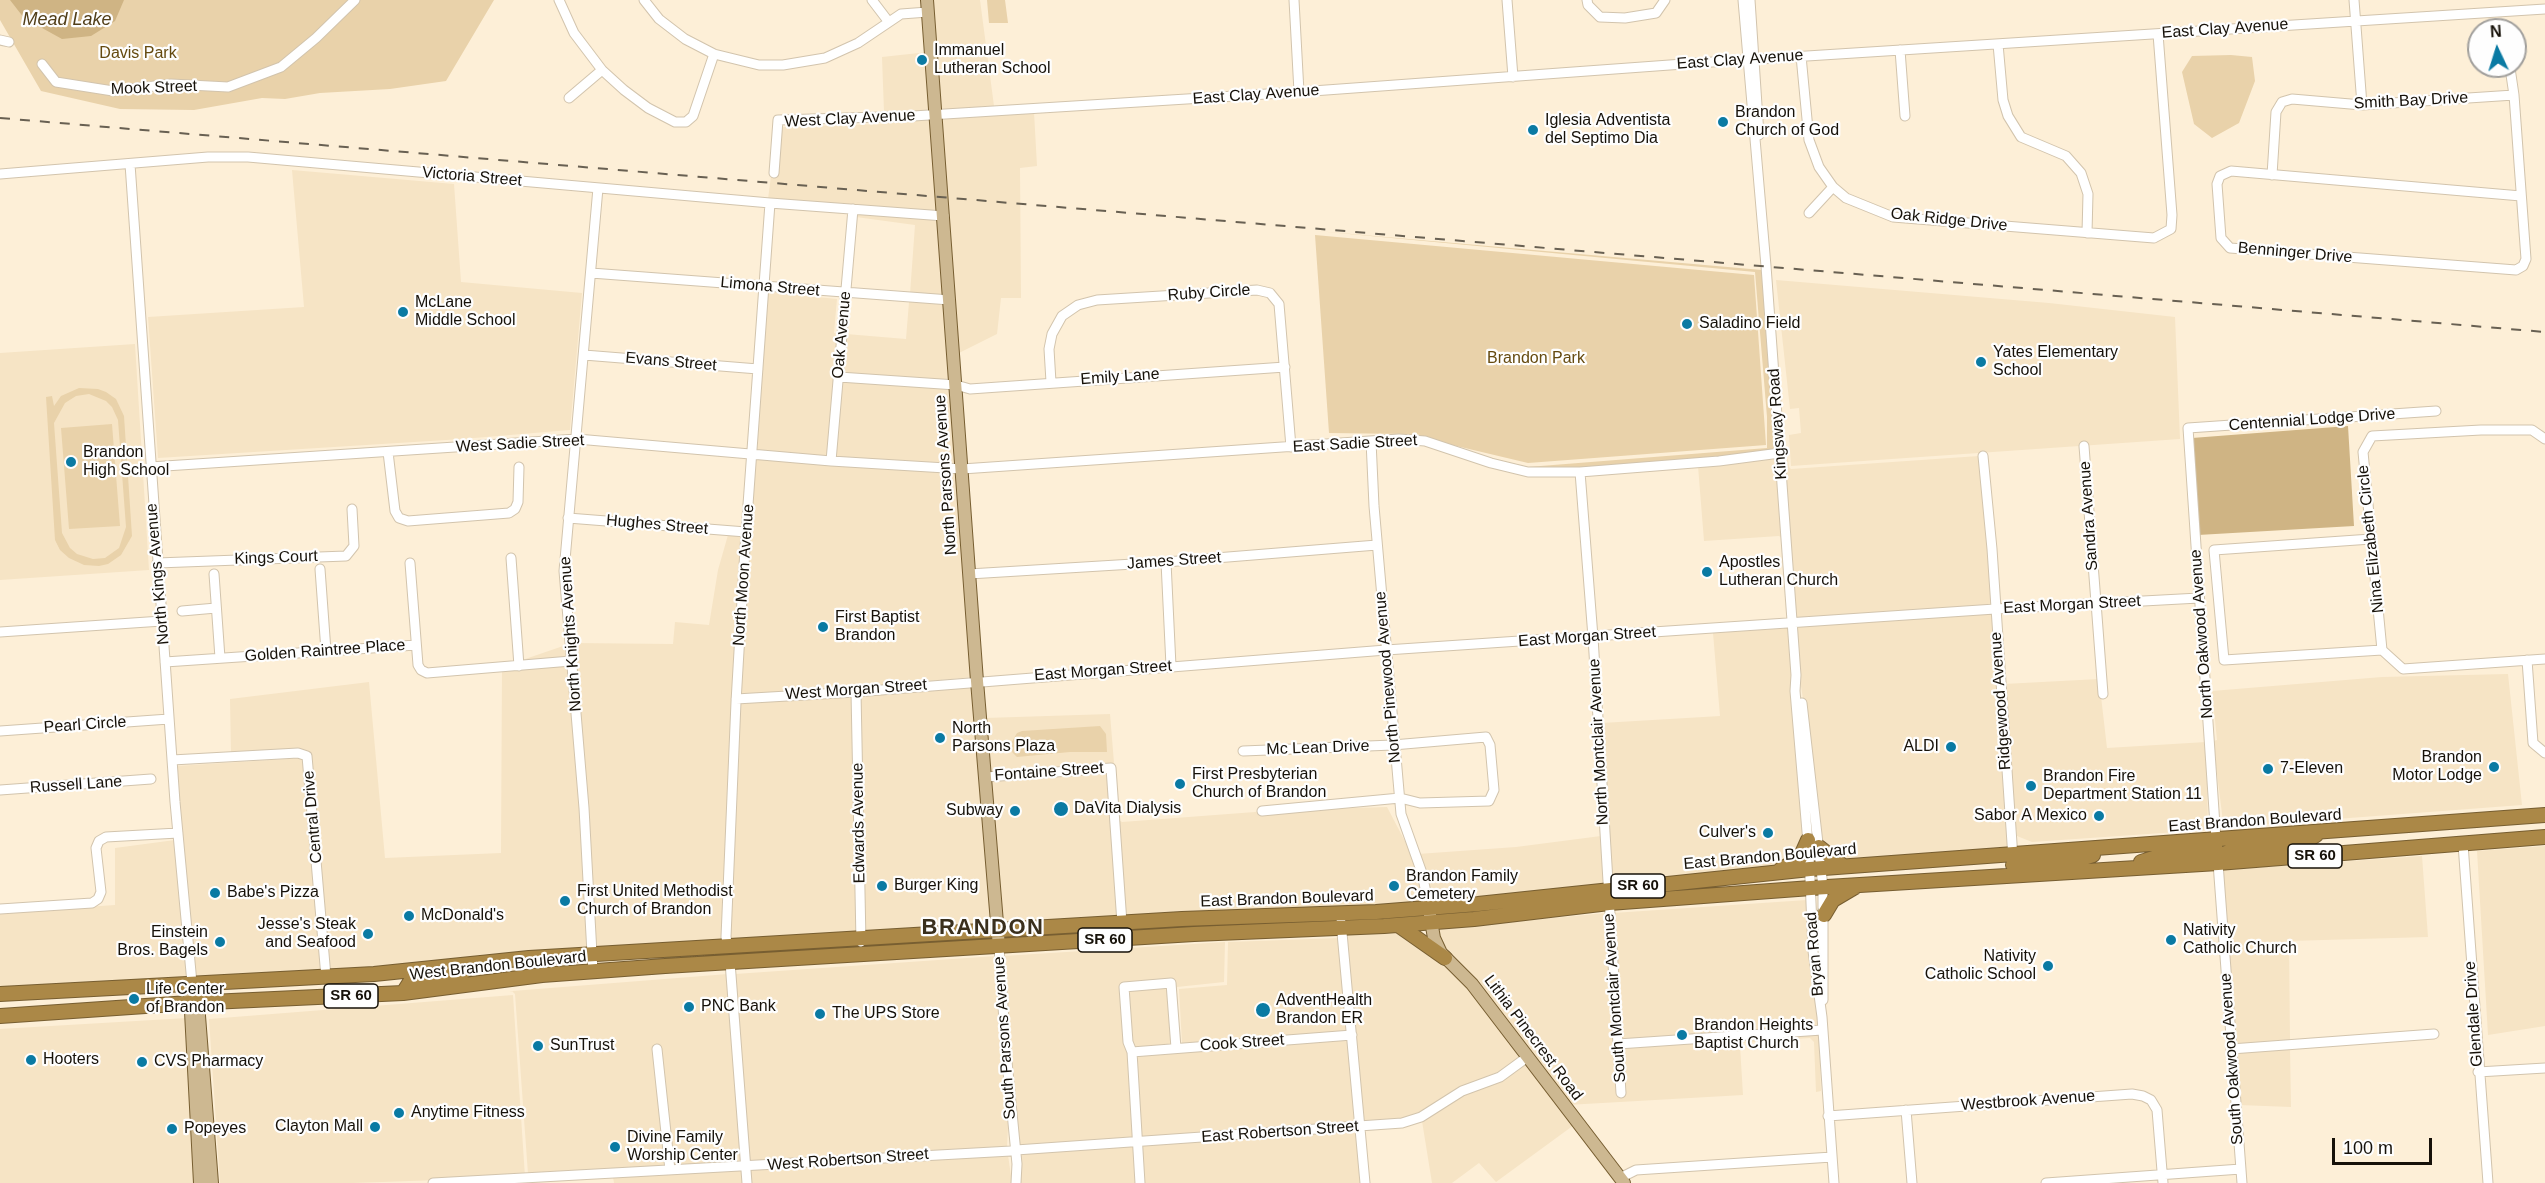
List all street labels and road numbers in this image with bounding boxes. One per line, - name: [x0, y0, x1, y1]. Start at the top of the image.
- street label: East Clay Avenue: [2161, 15, 2289, 43]
- street label: East Clay Avenue: [1676, 46, 1804, 74]
- street label: Mook Street: [111, 77, 197, 99]
- street label: East Clay Avenue: [1192, 81, 1320, 109]
- street label: Smith Bay Drive: [2353, 88, 2469, 114]
- street label: West Clay Avenue: [784, 106, 916, 132]
- street label: Victoria Street: [421, 163, 523, 191]
- street label: Oak Ridge Drive: [1890, 204, 2008, 236]
- street label: Benninger Drive: [2237, 238, 2353, 268]
- street label: Limona Street: [720, 273, 820, 301]
- street label: Ruby Circle: [1167, 281, 1251, 305]
- street label: Oak Avenue: [829, 290, 855, 380]
- street label: Evans Street: [625, 348, 717, 376]
- street label: Emily Lane: [1080, 365, 1160, 389]
- street label: Kingsway Road: [1765, 368, 1791, 480]
- street label: North Parsons Avenue: [931, 394, 961, 556]
- street label: Centennial Lodge Drive: [2228, 405, 2396, 435]
- street label: West Sadie Street: [455, 431, 585, 457]
- street label: East Sadie Street: [1292, 431, 1418, 457]
- street label: Sandra Avenue: [2076, 460, 2102, 572]
- street label: Nina Elizabeth Circle: [2354, 464, 2388, 614]
- street label: North Kings Avenue: [142, 502, 174, 646]
- street label: North Moon Avenue: [729, 503, 759, 647]
- street label: Hughes Street: [605, 511, 709, 539]
- street label: Kings Court: [234, 547, 318, 569]
- street label: James Street: [1126, 548, 1222, 574]
- street label: North Oakwood Avenue: [2187, 549, 2217, 719]
- street label: North Knights Avenue: [556, 556, 586, 712]
- street label: North Pinewood Avenue: [1371, 590, 1405, 764]
- street label: East Morgan Street: [2003, 592, 2141, 618]
- street label: East Morgan Street: [1518, 623, 1656, 651]
- street label: Ridgewood Avenue: [1987, 631, 2015, 771]
- street label: Golden Raintree Place: [244, 636, 406, 666]
- street label: East Morgan Street: [1034, 657, 1172, 685]
- street label: North Montclair Avenue: [1585, 658, 1613, 826]
- street label: West Morgan Street: [785, 675, 927, 705]
- street label: Pearl Circle: [43, 713, 127, 737]
- street label: Mc Lean Drive: [1266, 737, 1370, 759]
- street label: Fontaine Street: [994, 759, 1104, 785]
- street label: Edwards Avenue: [848, 763, 870, 883]
- street label: Central Drive: [299, 770, 327, 864]
- street label: Russell Lane: [29, 772, 123, 798]
- street label: East Brandon Boulevard: [2168, 805, 2342, 837]
- street label: East Brandon Boulevard: [1683, 840, 1857, 874]
- road number: SR 60: [2288, 844, 2342, 868]
- road number: SR 60: [1611, 874, 1665, 898]
- street label: East Brandon Boulevard: [1200, 886, 1374, 912]
- street label: Bryan Road: [1802, 911, 1828, 997]
- street label: South Montclair Avenue: [1600, 913, 1630, 1083]
- road number: SR 60: [1078, 928, 1132, 952]
- street label: West Brandon Boulevard: [409, 947, 587, 985]
- street label: South Parsons Avenue: [990, 956, 1020, 1120]
- street label: Glendale Drive: [2461, 961, 2487, 1067]
- street label: Lithia Pinecrest Road: [1480, 971, 1586, 1105]
- street label: South Oakwood Avenue: [2216, 972, 2248, 1146]
- road number: SR 60: [324, 984, 378, 1008]
- street label: Cook Street: [1199, 1030, 1285, 1056]
- street label: Westbrook Avenue: [1960, 1087, 2096, 1115]
- street label: East Robertson Street: [1201, 1117, 1359, 1147]
- street label: West Robertson Street: [767, 1145, 929, 1175]

